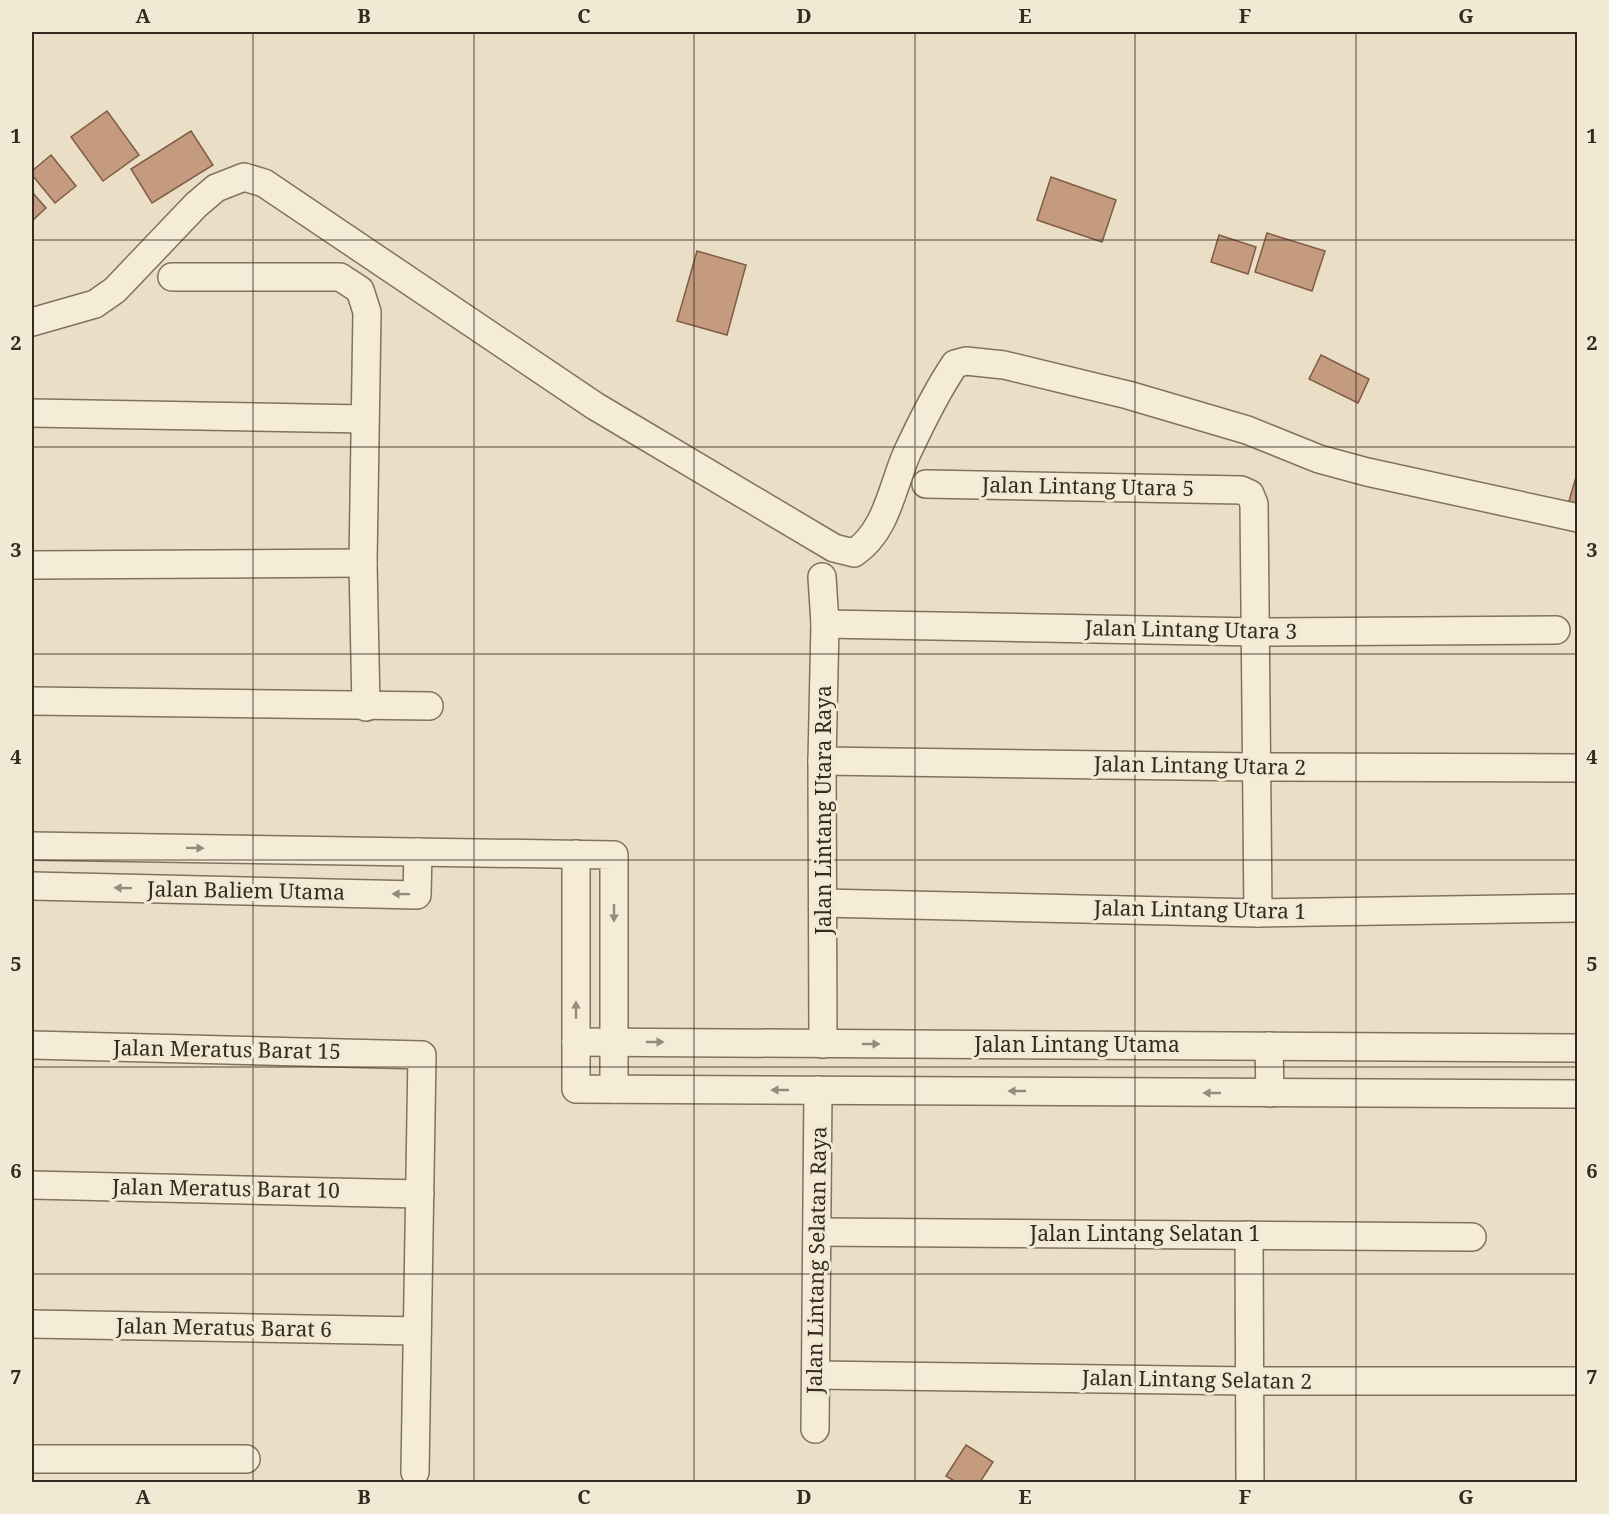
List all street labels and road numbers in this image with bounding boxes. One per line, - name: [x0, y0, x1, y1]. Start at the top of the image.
- street label: Jalan Lintang Utara 5: [981, 470, 1194, 502]
- street label: Jalan Lintang Utara 3: [1084, 613, 1297, 645]
- street label: Jalan Lintang Utara Raya: [809, 685, 837, 936]
- street label: Jalan Lintang Utara 2: [1093, 749, 1306, 781]
- street label: Jalan Baliem Utama: [146, 874, 345, 906]
- street label: Jalan Lintang Utara 1: [1093, 893, 1306, 925]
- street label: Jalan Lintang Utama: [973, 1030, 1180, 1058]
- street label: Jalan Meratus Barat 15: [112, 1033, 341, 1065]
- street label: Jalan Lintang Selatan Raya: [800, 1126, 832, 1395]
- street label: Jalan Meratus Barat 10: [111, 1172, 340, 1204]
- street label: Jalan Lintang Selatan 1: [1029, 1219, 1260, 1247]
- street label: Jalan Meratus Barat 6: [115, 1311, 332, 1343]
- street label: Jalan Lintang Selatan 2: [1081, 1363, 1312, 1395]

